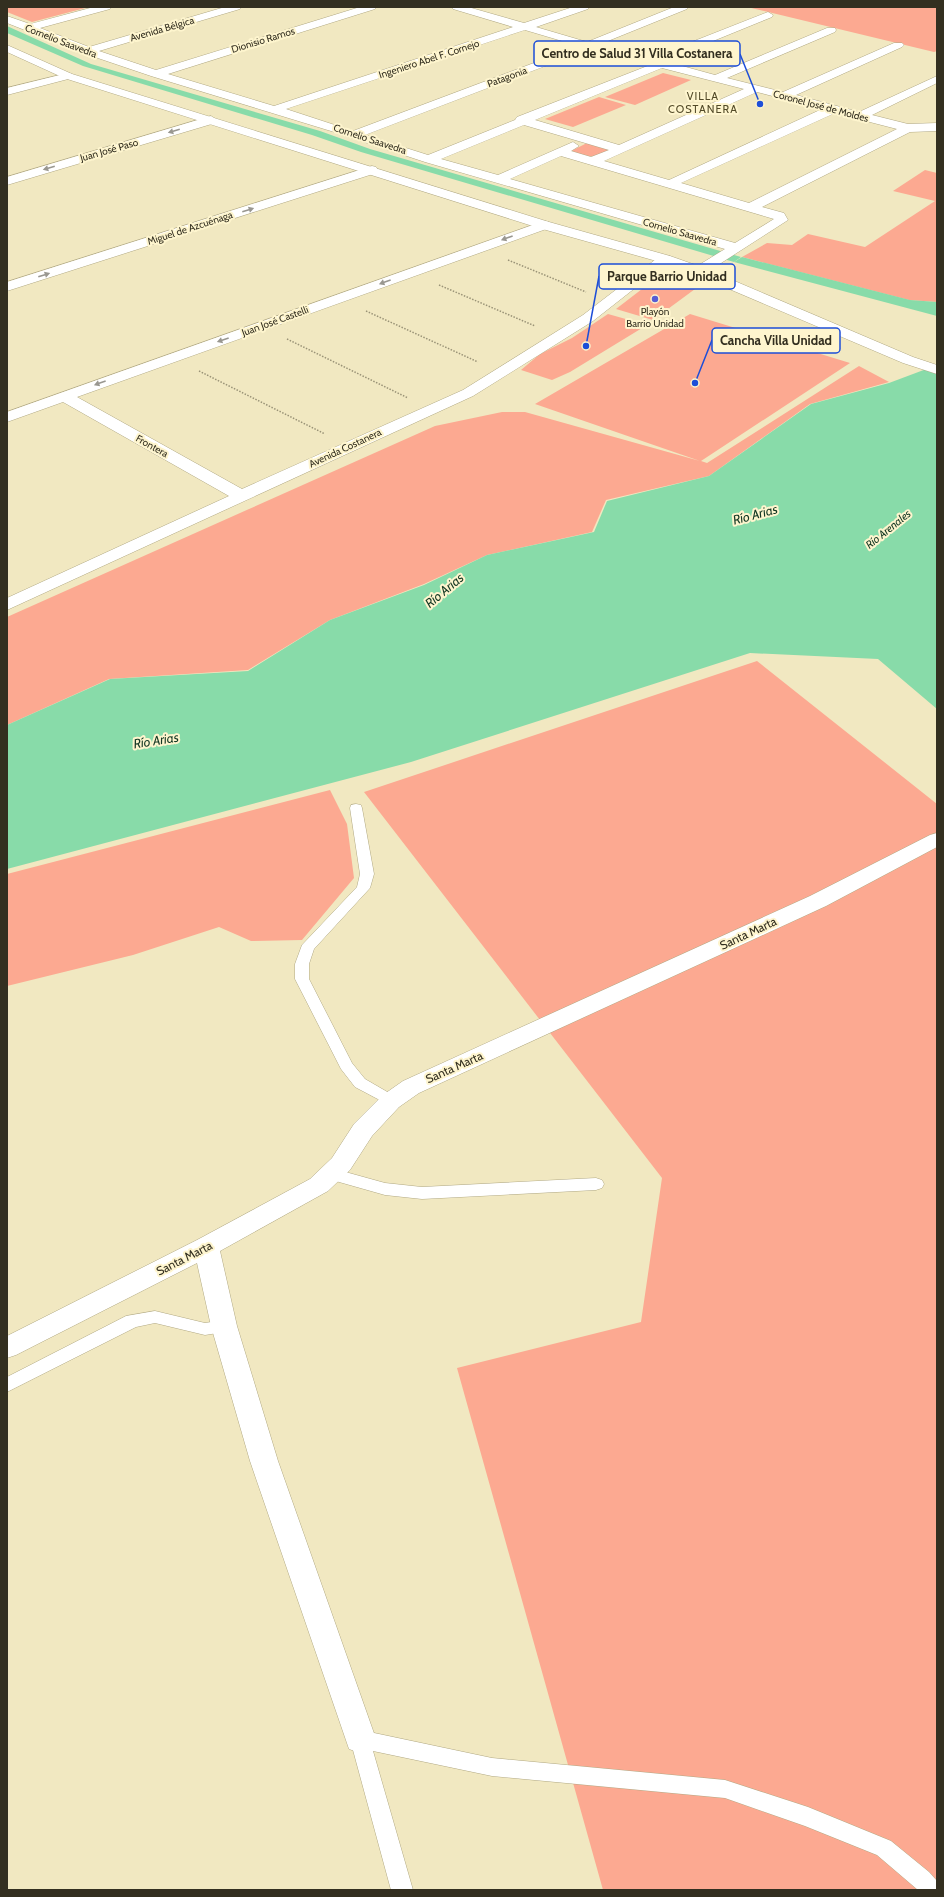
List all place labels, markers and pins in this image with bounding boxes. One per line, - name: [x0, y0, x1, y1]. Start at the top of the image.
- callout: Centro de Salud 31 Villa Costanera: [534, 41, 740, 66]
- callout: Parque Barrio Unidad: [599, 264, 735, 289]
- marker: Playón Barrio Unidad: [650, 294, 660, 304]
- place label: Playón Barrio Unidad: [626, 305, 684, 330]
- callout: Cancha Villa Unidad: [712, 328, 840, 353]

